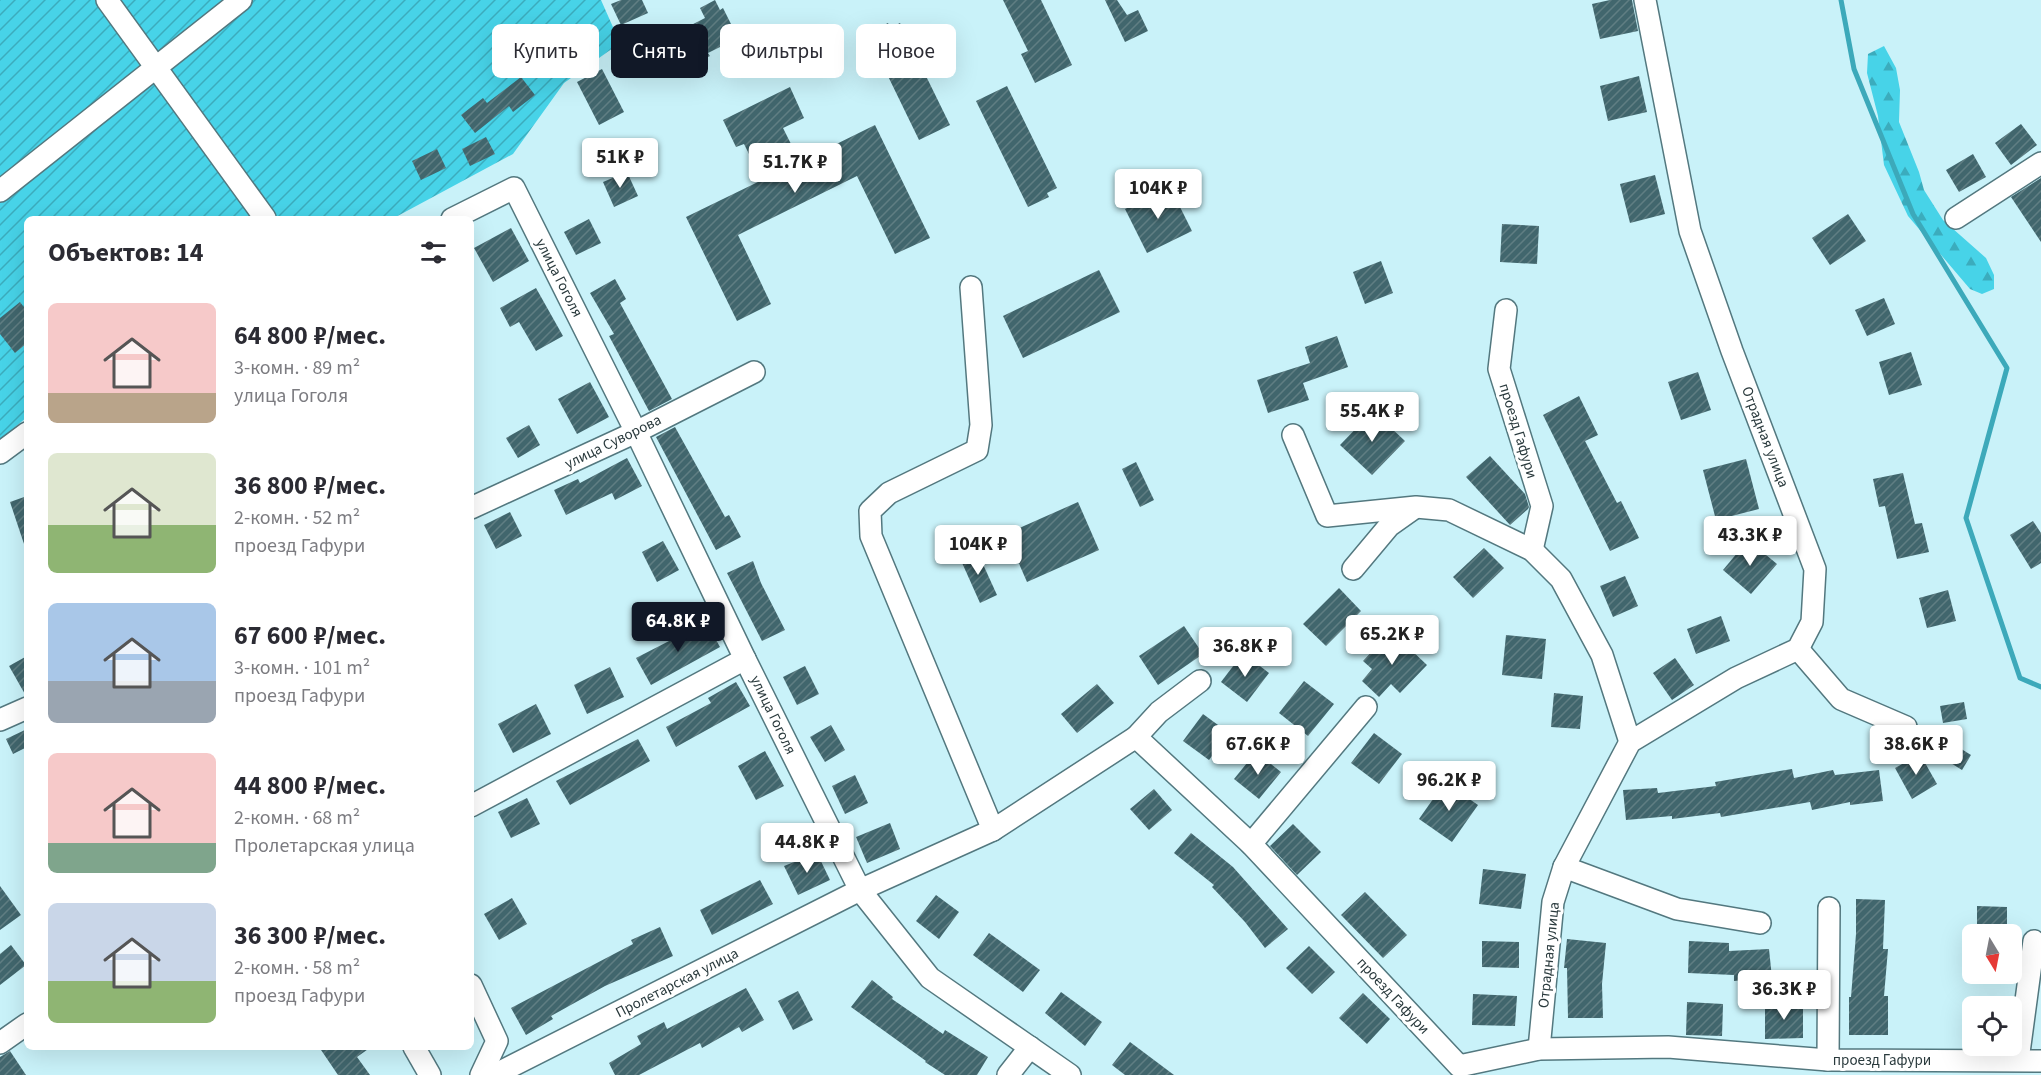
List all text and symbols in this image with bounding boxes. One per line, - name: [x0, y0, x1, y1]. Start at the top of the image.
- chip: Купить: [492, 24, 599, 78]
- chip: Снять: [611, 24, 708, 78]
- chip: Фильтры: [720, 24, 844, 78]
- chip: Новое: [856, 24, 956, 78]
- pin: 51K ₽: [578, 138, 662, 189]
- text: 51K ₽: [596, 143, 644, 171]
- pin: 51.7K ₽: [740, 143, 850, 194]
- text: 51.7K ₽: [763, 148, 827, 176]
- pin: 104K ₽: [1109, 169, 1207, 220]
- text: 104K ₽: [1129, 174, 1187, 202]
- text: Объектов: 14: [48, 234, 204, 271]
- street label: улица Гоголя: [530, 235, 588, 321]
- icon: filters: [417, 236, 450, 269]
- text: 64 800 ₽/мес.: [234, 317, 386, 354]
- icon: home: [96, 327, 168, 399]
- text: 3-комн. · 89 m²: [234, 354, 360, 382]
- street label: проезд Гафури: [1494, 381, 1542, 481]
- text: улица Гоголя: [234, 382, 348, 410]
- street label: Отрадная улица: [1736, 383, 1794, 491]
- pin: 55.4K ₽: [1317, 392, 1427, 443]
- text: 55.4K ₽: [1340, 397, 1404, 425]
- street label: улица Суворова: [561, 410, 665, 474]
- text: 36 800 ₽/мес.: [234, 467, 386, 504]
- icon: home: [96, 477, 168, 549]
- text: 2-комн. · 52 m²: [234, 504, 360, 532]
- pin: 43.3K ₽: [1695, 516, 1805, 567]
- text: 43.3K ₽: [1718, 521, 1782, 549]
- pin: 104K ₽: [929, 525, 1027, 576]
- text: 104K ₽: [949, 530, 1007, 558]
- text: проезд Гафури: [234, 532, 365, 560]
- pin: 64.8K ₽: [623, 602, 733, 653]
- text: 64.8K ₽: [646, 607, 710, 635]
- pin: 65.2K ₽: [1337, 615, 1447, 666]
- text: 67 600 ₽/мес.: [234, 617, 386, 654]
- text: 65.2K ₽: [1360, 620, 1424, 648]
- icon: home: [96, 627, 168, 699]
- pin: 36.8K ₽: [1190, 627, 1300, 678]
- text: 36.8K ₽: [1213, 632, 1277, 660]
- text: 3-комн. · 101 m²: [234, 654, 370, 682]
- street label: улица Гоголя: [745, 672, 801, 758]
- text: проезд Гафури: [234, 682, 365, 710]
- pin: 67.6K ₽: [1203, 725, 1313, 776]
- pin: 38.6K ₽: [1861, 725, 1971, 776]
- text: 67.6K ₽: [1226, 730, 1290, 758]
- text: 38.6K ₽: [1884, 730, 1948, 758]
- pin: 96.2K ₽: [1394, 761, 1504, 812]
- text: 96.2K ₽: [1417, 766, 1481, 794]
- text: 44 800 ₽/мес.: [234, 767, 386, 804]
- icon: home: [96, 777, 168, 849]
- text: 2-комн. · 68 m²: [234, 804, 360, 832]
- pin: 44.8K ₽: [752, 823, 862, 874]
- text: 44.8K ₽: [775, 828, 839, 856]
- text: Пролетарская улица: [234, 832, 415, 860]
- street label: Отрадная улица: [1533, 901, 1565, 1009]
- text: 36 300 ₽/мес.: [234, 917, 386, 954]
- north arrow: [1962, 924, 2022, 984]
- map controls: [1962, 924, 2022, 1056]
- icon: home: [96, 927, 168, 999]
- street label: Пролетарская улица: [612, 943, 742, 1023]
- street label: проезд Гафури: [1352, 953, 1434, 1039]
- text: 2-комн. · 58 m²: [234, 954, 360, 982]
- pin: 36.3K ₽: [1729, 970, 1839, 1021]
- text: 36.3K ₽: [1752, 975, 1816, 1003]
- text: проезд Гафури: [234, 982, 365, 1010]
- button: locate: [1962, 996, 2022, 1056]
- street label: проезд Гафури: [1833, 1050, 1931, 1071]

